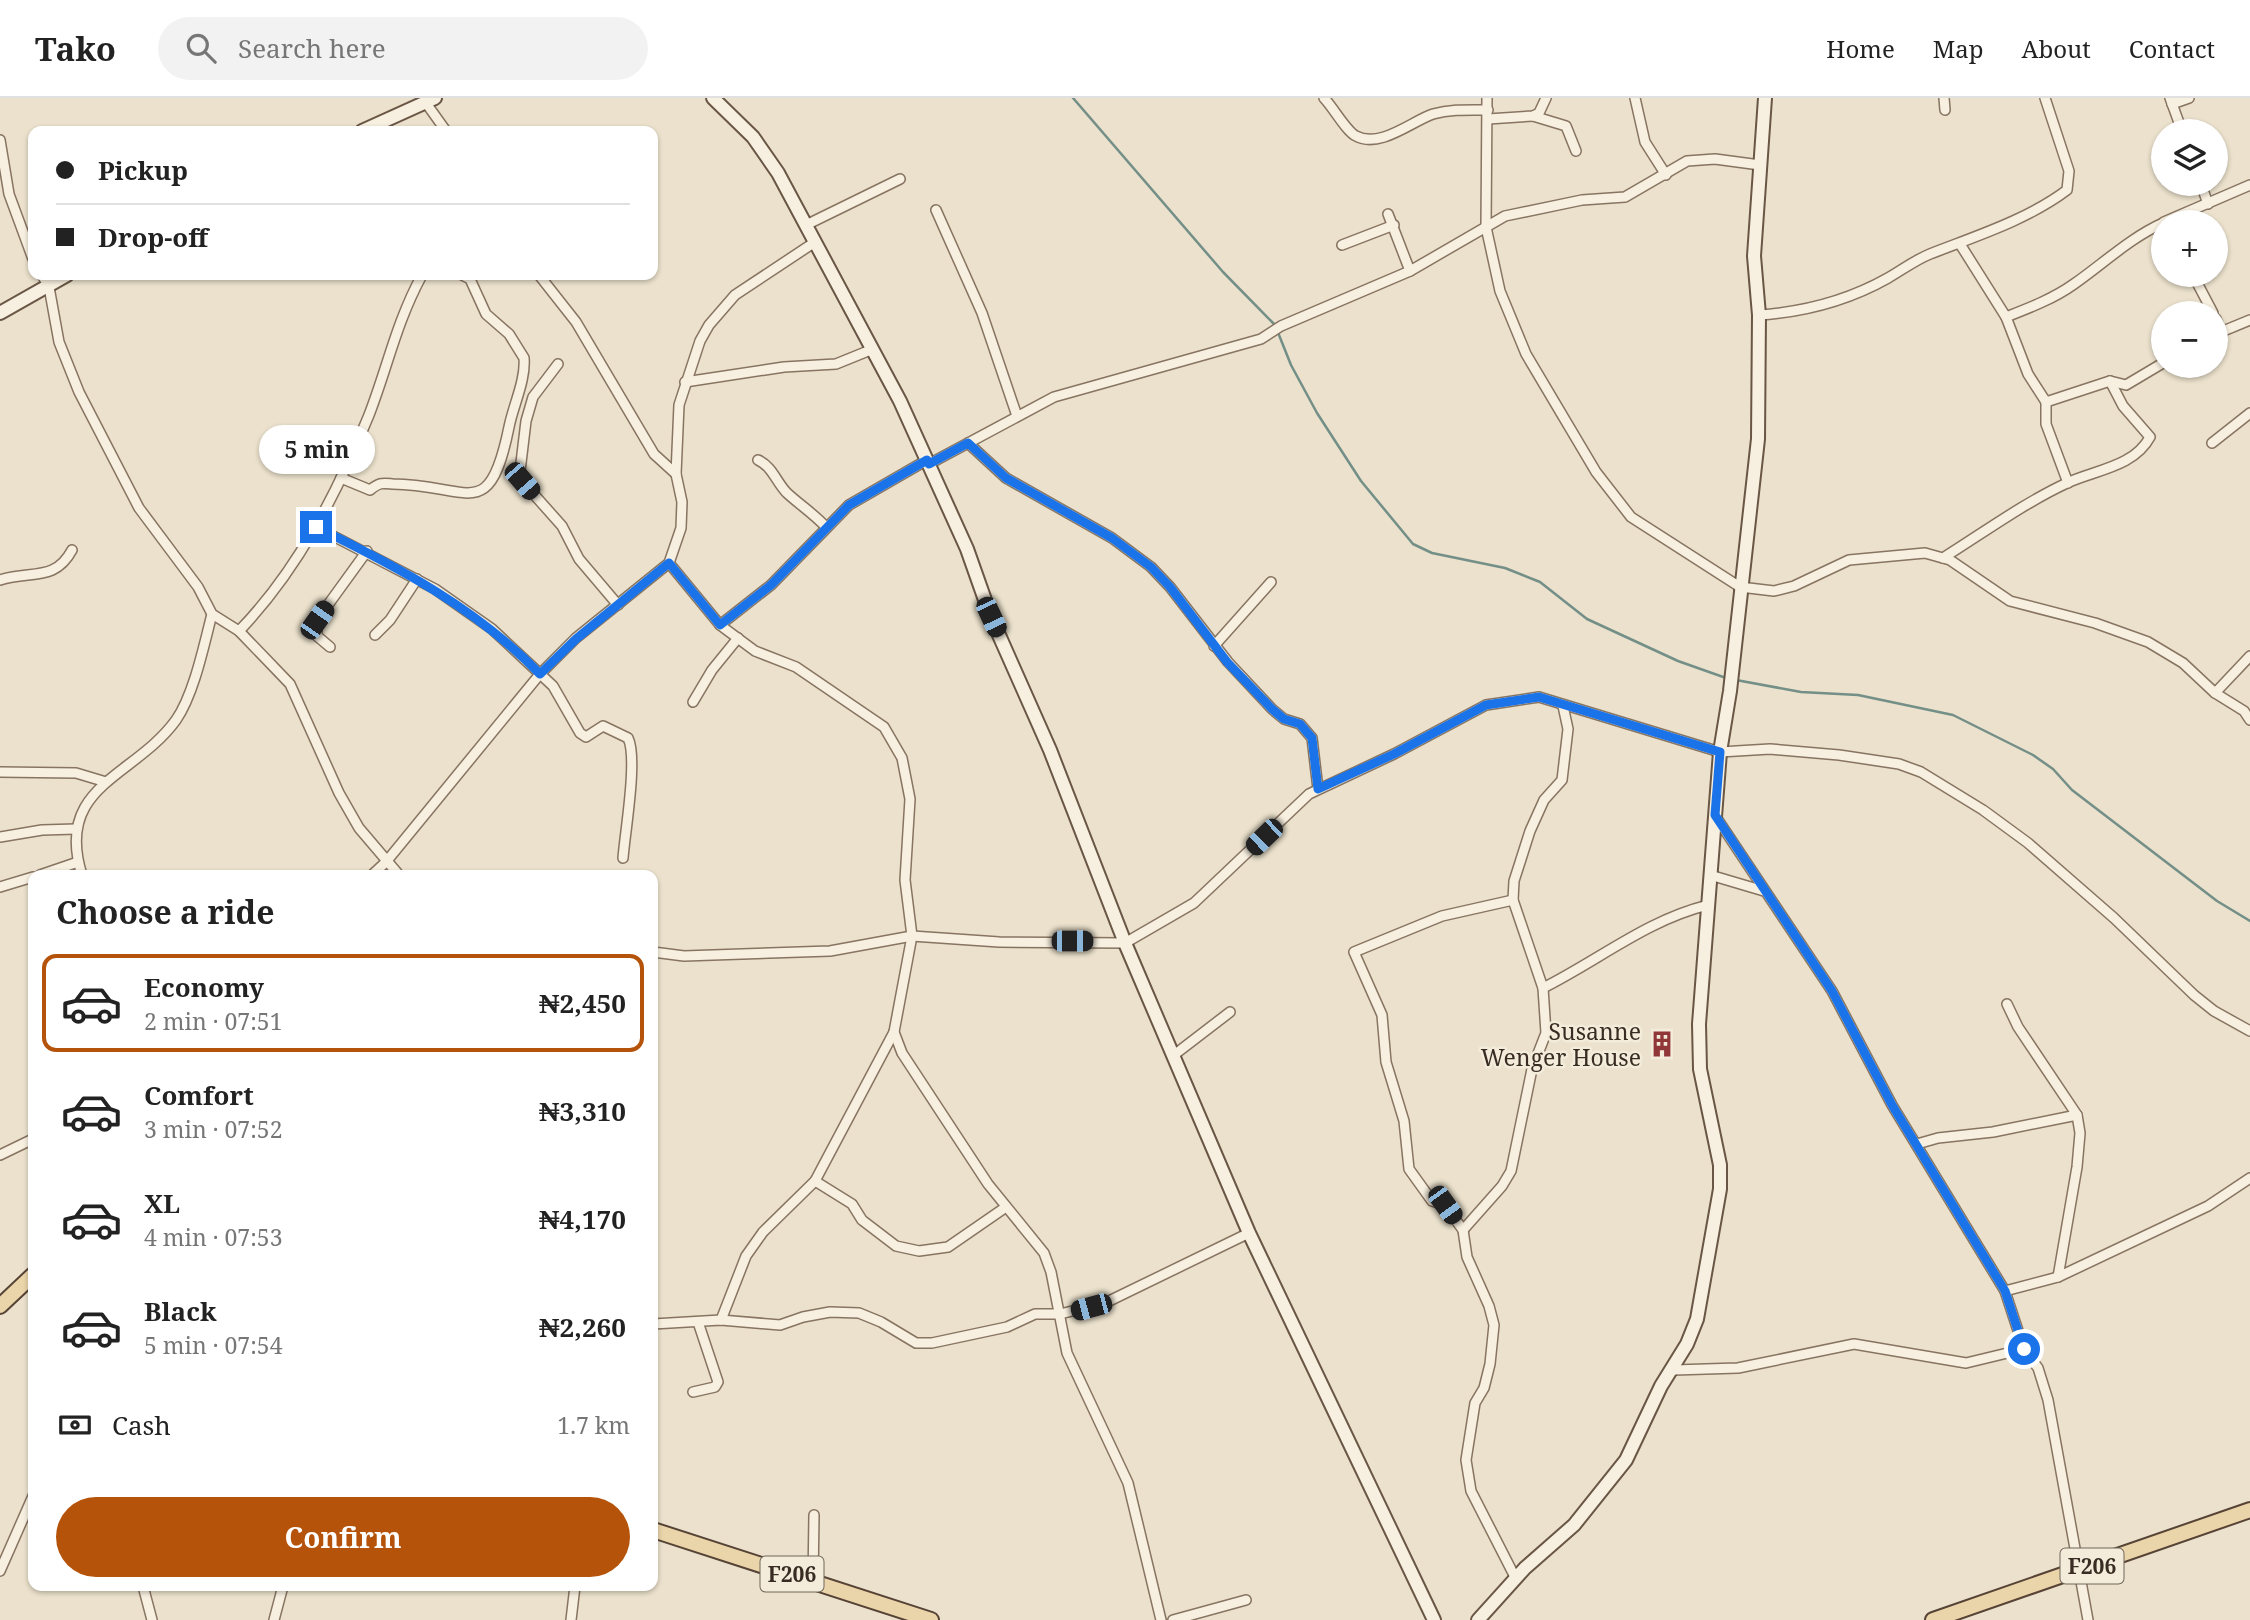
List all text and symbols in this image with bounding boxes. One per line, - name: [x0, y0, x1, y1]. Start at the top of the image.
- search box: [158, 17, 648, 80]
- text: Tako: [35, 26, 116, 71]
- icon: search: [182, 29, 220, 67]
- text: Search here: [238, 30, 386, 66]
- text: Home: [1826, 32, 1895, 65]
- text: Map: [1933, 32, 1984, 65]
- text: About: [2022, 32, 2091, 65]
- text: Contact: [2129, 32, 2215, 65]
- map controls: [2151, 119, 2228, 378]
- button: layers: [2151, 119, 2228, 196]
- text: Pickup: [98, 152, 188, 188]
- button: +: [2151, 210, 2228, 287]
- text: Drop-off: [98, 219, 208, 255]
- button: −: [2151, 301, 2228, 378]
- callout: 5 min: [258, 426, 374, 474]
- text: 5 min: [284, 433, 350, 465]
- car: [501, 458, 544, 504]
- route end: [300, 511, 332, 543]
- car: [973, 594, 1010, 640]
- car: [297, 597, 338, 643]
- car: [1242, 815, 1287, 859]
- text: Choose a ride: [56, 890, 275, 933]
- car: [1052, 931, 1094, 952]
- text: Economy: [144, 969, 264, 1005]
- icon: car: [60, 972, 123, 1035]
- text: ₦2,450: [539, 985, 626, 1021]
- text: 2 min · 07:51: [144, 1005, 282, 1037]
- place label: Susanne Wenger House: [1481, 1015, 1641, 1073]
- building icon: Susanne Wenger House: [1647, 1029, 1677, 1059]
- text: Comfort: [144, 1077, 254, 1113]
- icon: car: [60, 1080, 123, 1143]
- text: ₦3,310: [539, 1093, 626, 1129]
- text: 3 min · 07:52: [144, 1113, 282, 1145]
- car: [1425, 1182, 1466, 1228]
- text: XL: [144, 1185, 180, 1221]
- icon: car: [60, 1188, 123, 1251]
- text: ₦4,170: [539, 1201, 626, 1237]
- text: 4 min · 07:53: [144, 1221, 282, 1253]
- car: [1068, 1291, 1115, 1323]
- text: Black: [144, 1293, 217, 1329]
- icon: car: [60, 1296, 123, 1359]
- text: ₦2,260: [539, 1309, 626, 1345]
- text: 5 min · 07:54: [144, 1329, 282, 1361]
- route start: [2008, 1333, 2040, 1365]
- icon: cash: [56, 1406, 94, 1444]
- text: Cash: [112, 1407, 171, 1443]
- text: 1.7 km: [557, 1409, 630, 1441]
- button: Confirm: [56, 1497, 630, 1577]
- road number: F206: [2060, 1548, 2124, 1584]
- road number: F206: [760, 1556, 824, 1592]

